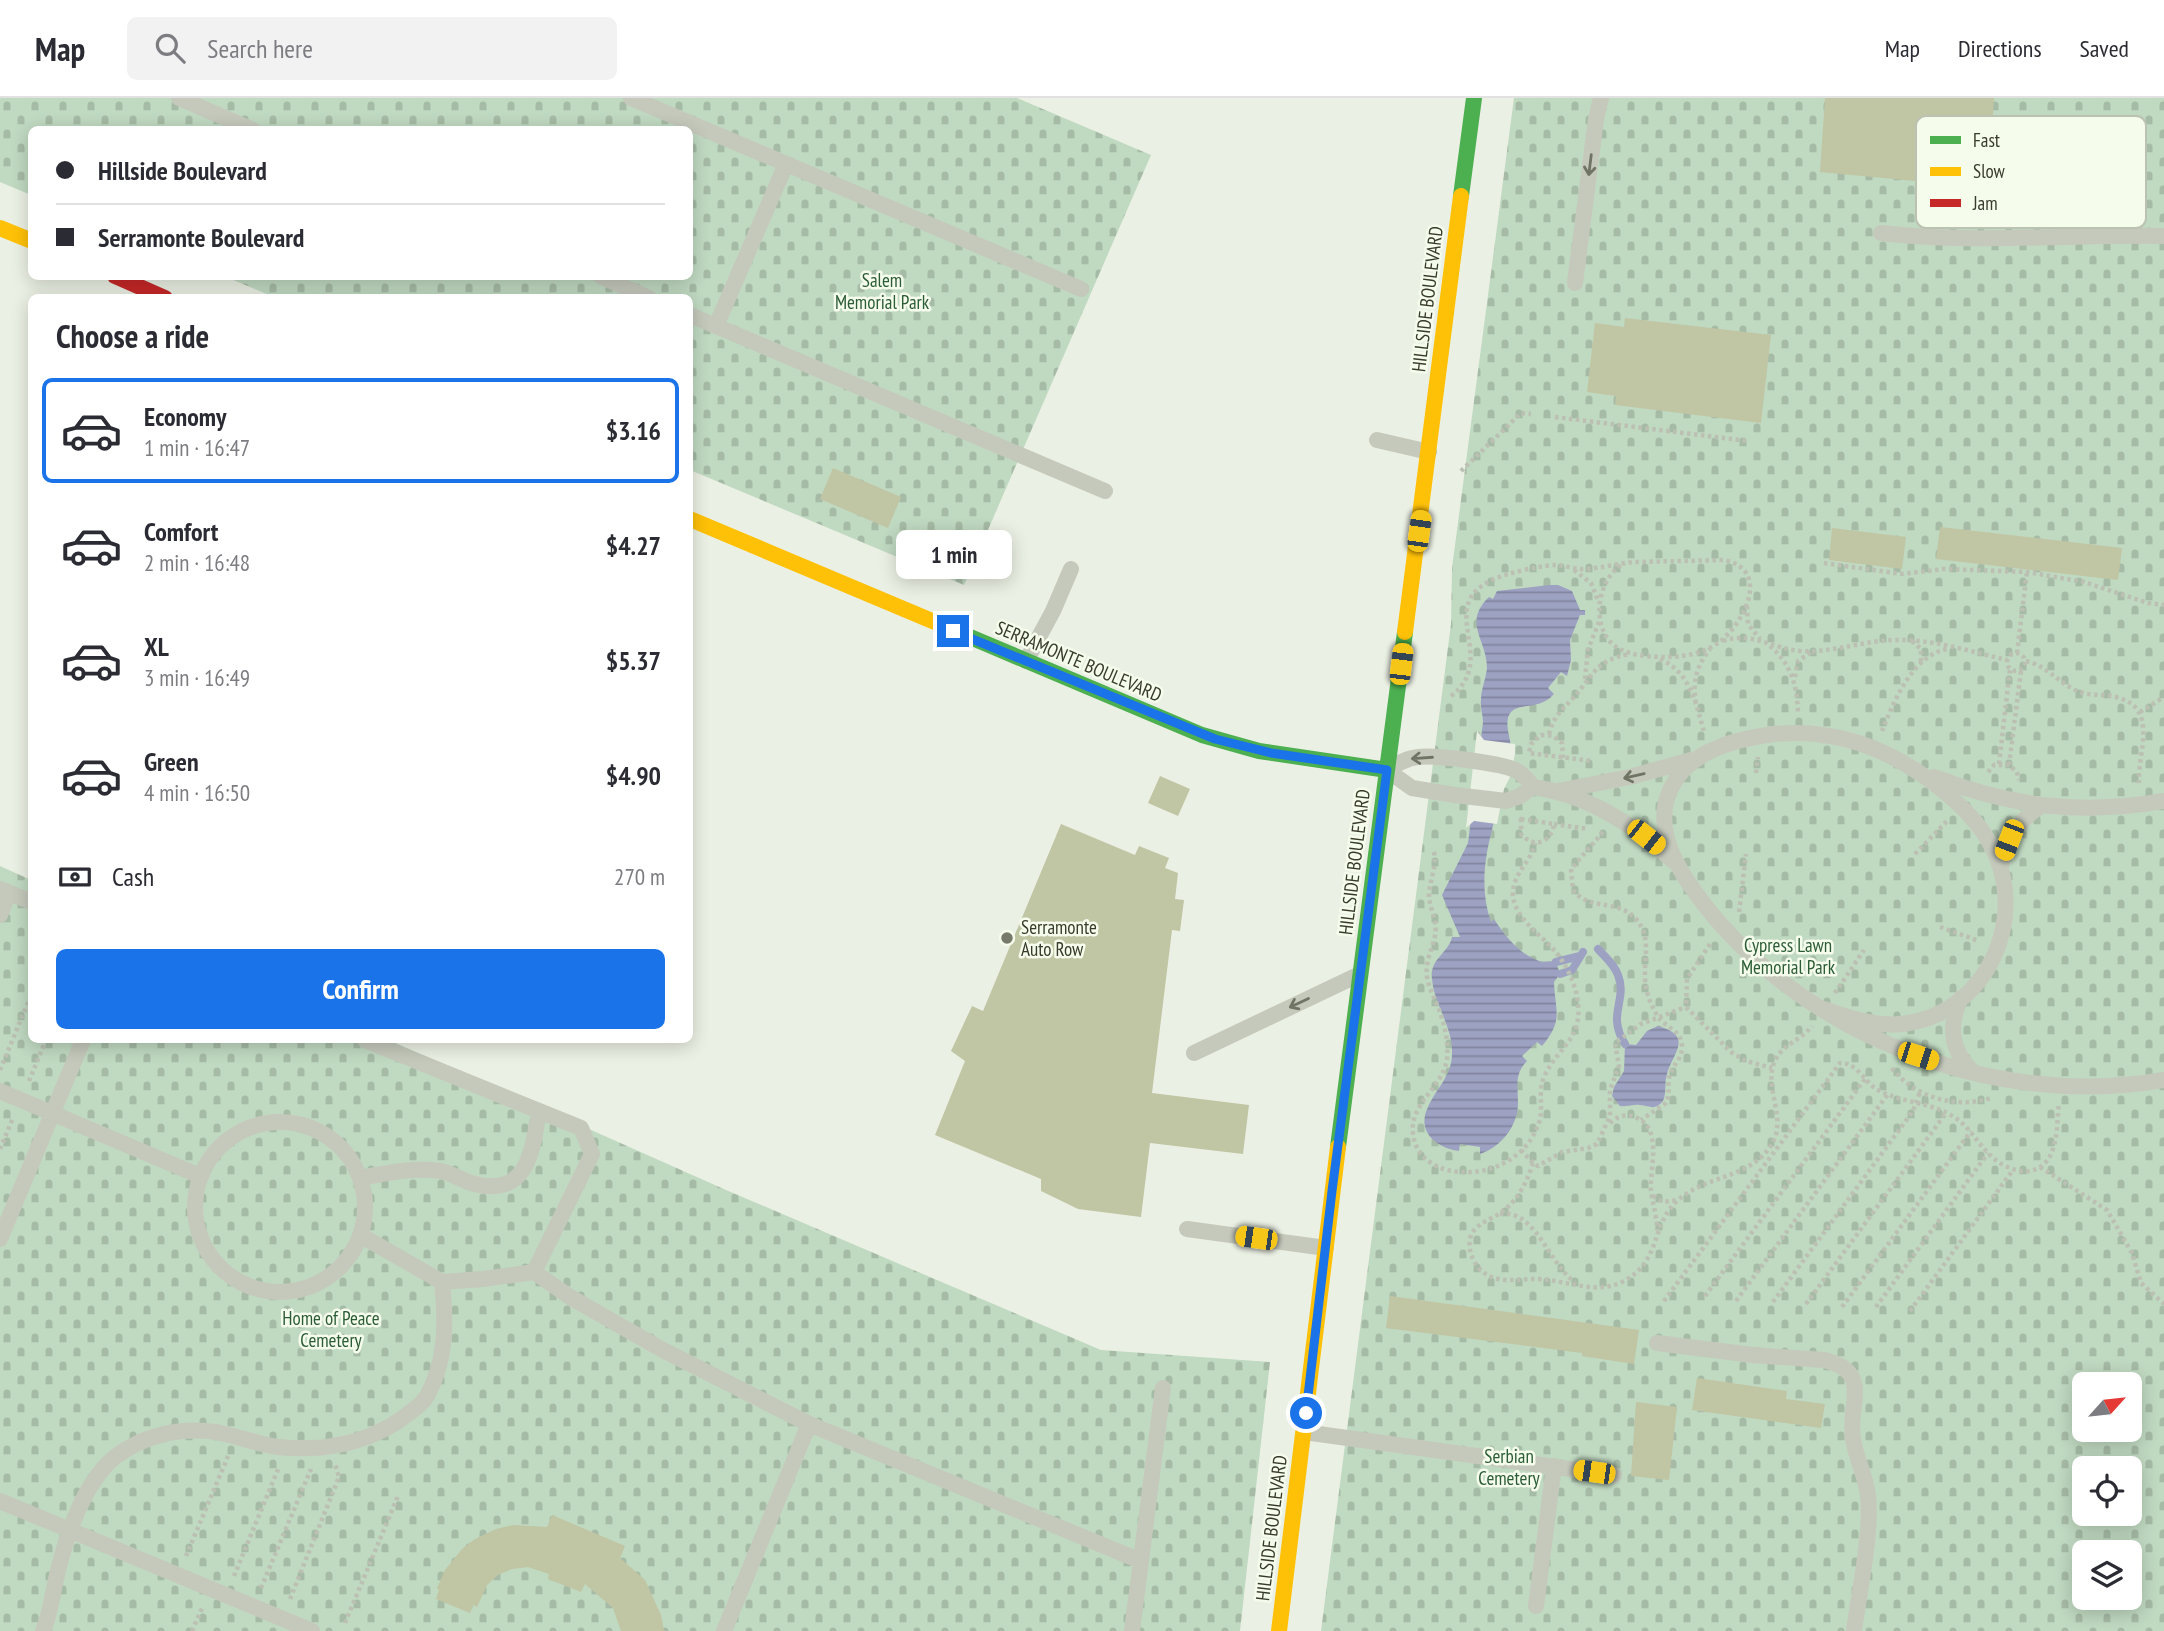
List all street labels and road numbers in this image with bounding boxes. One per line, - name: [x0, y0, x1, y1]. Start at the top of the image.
- street label: HILLSIDE BOULEVARD: [1406, 225, 1448, 373]
- street label: SERRAMONTE BOULEVARD: [992, 615, 1166, 707]
- street label: HILLSIDE BOULEVARD: [1333, 788, 1375, 936]
- street label: HILLSIDE BOULEVARD: [1250, 1454, 1292, 1602]

